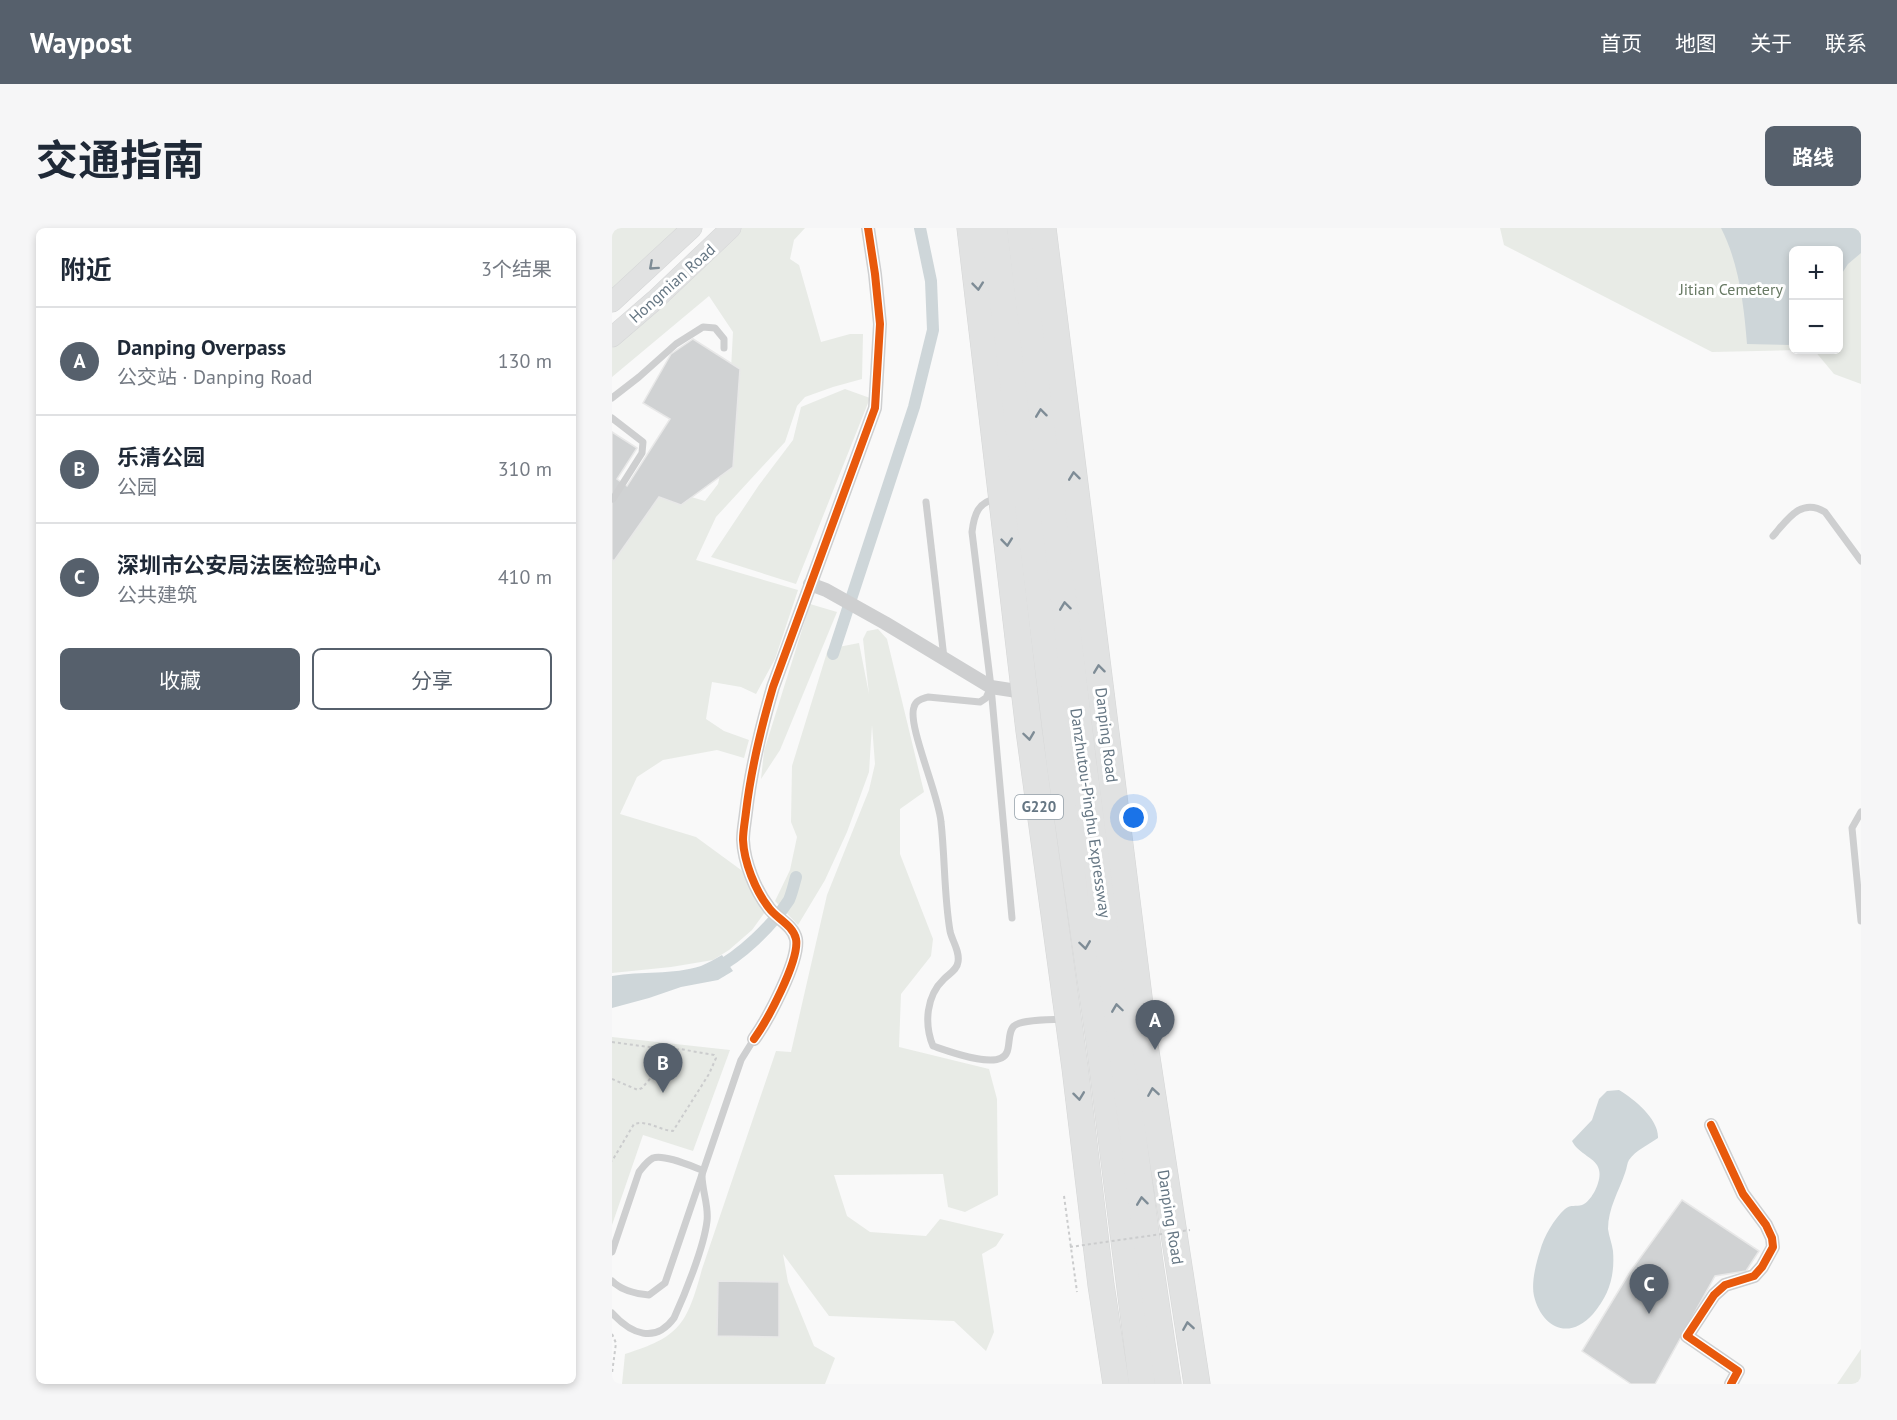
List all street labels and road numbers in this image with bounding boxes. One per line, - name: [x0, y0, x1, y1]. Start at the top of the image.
- street label: Hongmian Road: [625, 239, 719, 327]
- street label: Danping Road: [1091, 686, 1123, 784]
- street label: Danzhutou-Pinghu Expressway: [1066, 707, 1116, 920]
- road number: G220: [1015, 795, 1063, 819]
- street label: Danping Road: [1154, 1168, 1188, 1266]

